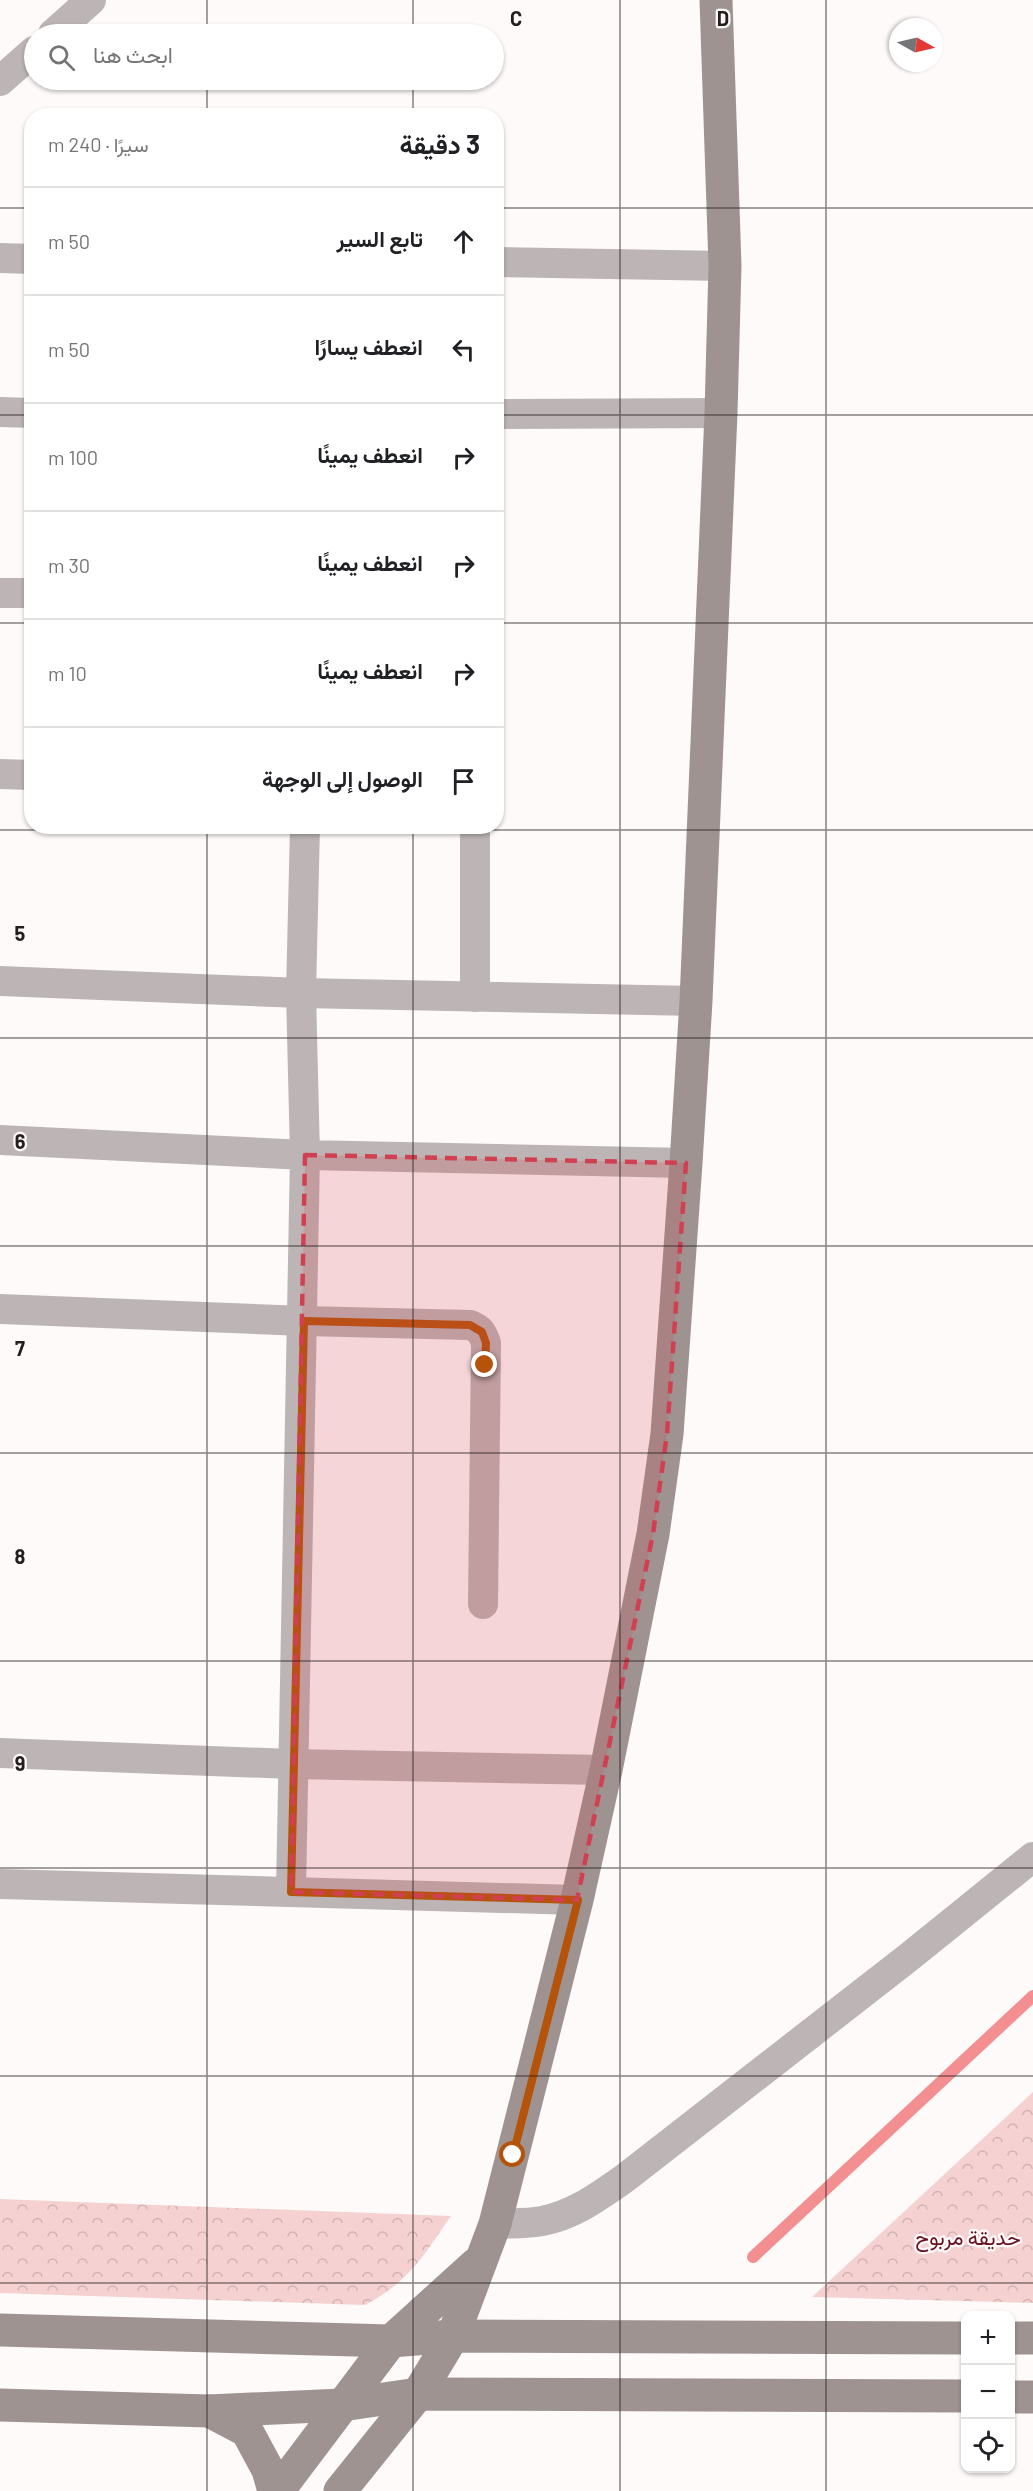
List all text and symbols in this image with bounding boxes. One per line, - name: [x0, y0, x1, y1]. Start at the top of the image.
- text: C: [510, 6, 522, 30]
- text: D: [717, 6, 729, 30]
- north arrow: [889, 18, 943, 72]
- search box: [24, 24, 504, 90]
- icon: search: [45, 41, 78, 74]
- text: ابحث هنا: [93, 41, 173, 67]
- text: 3 دقيقة: [399, 128, 480, 159]
- text: سيرًا · 240 m: [48, 132, 149, 156]
- text: تابع السير: [337, 225, 423, 251]
- icon: ahead: [447, 225, 480, 258]
- text: 50 m: [48, 229, 90, 253]
- text: انعطف يسارًا: [314, 333, 423, 359]
- icon: left: [447, 333, 480, 366]
- text: 50 m: [48, 337, 90, 361]
- text: انعطف يمينًا: [317, 441, 423, 467]
- icon: right: [447, 441, 480, 474]
- text: 100 m: [48, 445, 98, 469]
- text: انعطف يمينًا: [317, 549, 423, 575]
- icon: right: [447, 549, 480, 582]
- text: 30 m: [48, 553, 90, 577]
- text: انعطف يمينًا: [317, 657, 423, 683]
- icon: right: [447, 657, 480, 690]
- text: 10 m: [48, 661, 87, 685]
- text: الوصول إلى الوجهة: [262, 765, 423, 791]
- icon: arrive: [447, 765, 480, 798]
- text: 5: [15, 921, 26, 945]
- text: 6: [15, 1129, 26, 1153]
- text: 7: [15, 1336, 25, 1360]
- route end: [471, 1351, 497, 1377]
- text: 8: [15, 1544, 26, 1568]
- text: 9: [15, 1751, 25, 1775]
- route start: [499, 2141, 525, 2167]
- park label: حديقة مربوح: [915, 2224, 1021, 2252]
- map controls: [961, 2311, 1015, 2473]
- button: +: [961, 2311, 1015, 2365]
- button: −: [961, 2365, 1015, 2419]
- button: locate: [961, 2419, 1015, 2473]

